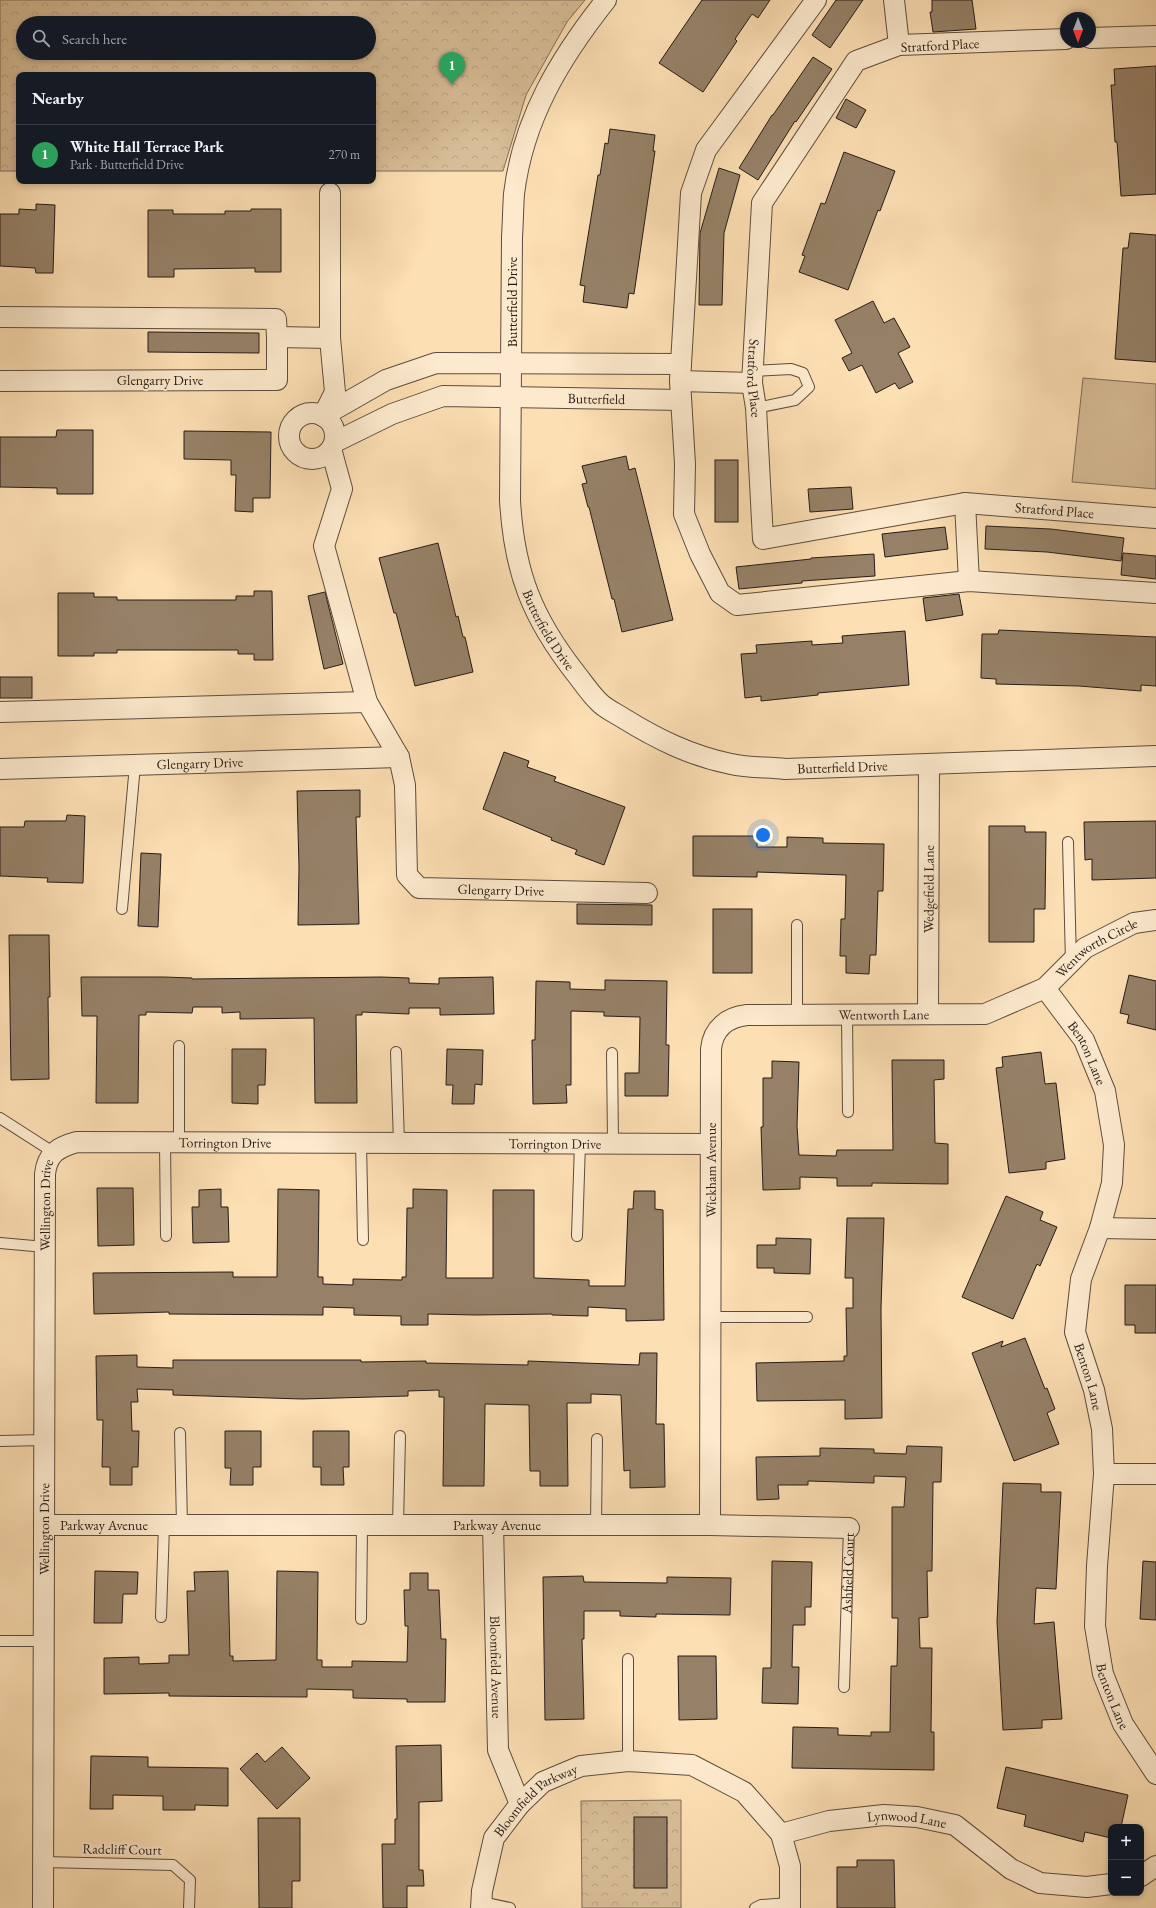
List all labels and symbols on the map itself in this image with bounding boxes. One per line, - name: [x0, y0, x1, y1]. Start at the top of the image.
- north arrow: [1060, 12, 1096, 48]
- street label: Stratford Place: [900, 34, 980, 56]
- pin: 1: [439, 52, 465, 85]
- street label: Butterfield Drive: [503, 256, 521, 347]
- street label: Stratford Place: [743, 339, 766, 419]
- street label: Glengarry Drive: [117, 371, 204, 389]
- street label: Butterfield: [567, 389, 626, 408]
- street label: Stratford Place: [1014, 498, 1095, 522]
- street label: Butterfield Drive: [519, 587, 579, 674]
- street label: Glengarry Drive: [156, 753, 244, 773]
- street label: Butterfield Drive: [797, 756, 888, 778]
- your location: [753, 825, 773, 845]
- street label: Wedgefield Lane: [919, 844, 938, 933]
- street label: Glengarry Drive: [458, 880, 545, 900]
- street label: Wentworth Circle: [1051, 914, 1139, 982]
- street label: Wentworth Lane: [839, 1005, 930, 1024]
- street label: Benton Lane: [1064, 1017, 1111, 1088]
- street label: Wickham Avenue: [702, 1122, 720, 1218]
- street label: Torrington Drive: [179, 1133, 272, 1152]
- street label: Torrington Drive: [509, 1134, 602, 1153]
- street label: Wellington Drive: [36, 1156, 57, 1251]
- street label: Benton Lane: [1070, 1341, 1107, 1412]
- street label: Wellington Drive: [35, 1482, 53, 1575]
- street label: Parkway Avenue: [60, 1516, 149, 1534]
- street label: Parkway Avenue: [453, 1516, 542, 1534]
- street label: Ashfield Court: [837, 1532, 858, 1615]
- street label: Bloomfield Avenue: [486, 1615, 506, 1719]
- street label: Benton Lane: [1092, 1662, 1133, 1733]
- street label: Bloomfield Parkway: [489, 1759, 581, 1840]
- street label: Lynwood Lane: [866, 1806, 949, 1832]
- street label: Radcliff Court: [82, 1839, 162, 1859]

